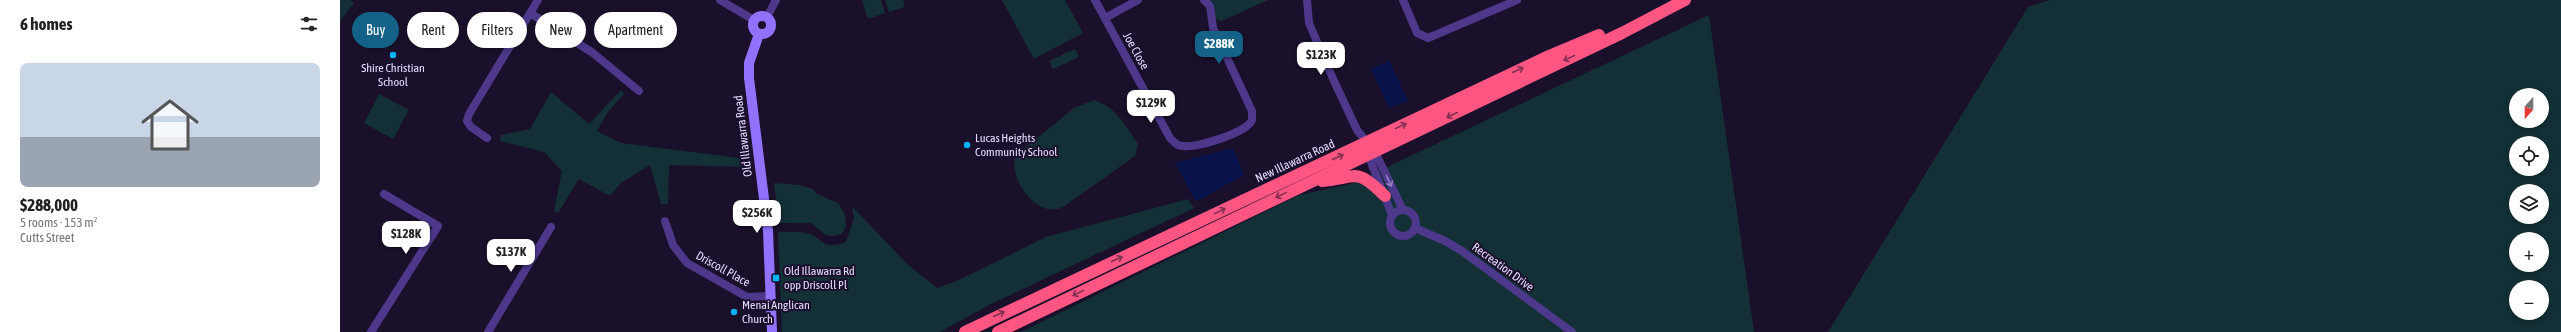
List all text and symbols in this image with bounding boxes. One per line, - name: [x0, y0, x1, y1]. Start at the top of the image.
- chip: Buy: [352, 12, 399, 48]
- chip: Rent: [407, 12, 459, 48]
- chip: Filters: [467, 12, 527, 48]
- chip: New: [535, 12, 586, 48]
- chip: Apartment: [594, 12, 677, 48]
- icon: filters: [298, 13, 320, 35]
- text: 6 homes: [20, 14, 73, 34]
- street label: Joe Close: [1120, 30, 1152, 72]
- pin: $288K: [1191, 31, 1247, 65]
- text: $288K: [1204, 36, 1234, 51]
- pin: $123K: [1293, 42, 1349, 76]
- text: $123K: [1306, 47, 1336, 62]
- marker: Shire Christian School: [388, 50, 398, 60]
- one-way arrow: [1563, 55, 1575, 62]
- place label: Shire Christian School: [361, 61, 425, 89]
- one-way arrow: [1512, 66, 1524, 74]
- north arrow: [2509, 88, 2549, 128]
- map controls: [2509, 88, 2549, 320]
- icon: home: [134, 89, 206, 161]
- pin: $129K: [1123, 90, 1179, 124]
- street label: Old Illawarra Road: [731, 94, 755, 178]
- text: $129K: [1136, 95, 1166, 110]
- one-way arrow: [1446, 112, 1458, 119]
- one-way arrow: [1394, 122, 1406, 129]
- place label: Lucas Heights Community School: [975, 131, 1058, 159]
- button: locate: [2509, 136, 2549, 176]
- street label: New Illawarra Road: [1253, 137, 1337, 185]
- marker: Lucas Heights Community School: [962, 140, 972, 150]
- one-way arrow: [1331, 153, 1343, 160]
- one-way arrow: [1386, 174, 1393, 186]
- button: layers: [2509, 184, 2549, 224]
- one-way arrow: [1275, 192, 1287, 199]
- text: $288,000: [20, 195, 78, 215]
- pin: $256K: [729, 200, 785, 234]
- text: $256K: [742, 205, 772, 220]
- one-way arrow: [1213, 207, 1225, 214]
- text: 5 rooms · 153 m²: [20, 215, 97, 230]
- pin: $128K: [378, 221, 434, 255]
- text: $128K: [391, 226, 421, 241]
- text: Cutts Street: [20, 230, 75, 245]
- button: +: [2509, 232, 2549, 272]
- pin: $137K: [483, 239, 539, 273]
- street label: Recreation Drive: [1469, 240, 1537, 294]
- text: $137K: [496, 244, 526, 259]
- street label: Driscoll Place: [693, 248, 753, 290]
- one-way arrow: [1110, 255, 1122, 262]
- place label: Old Illawarra Rd opp Driscoll Pl: [784, 264, 855, 292]
- marker: Old Illawarra Rd opp Driscoll Pl: [771, 273, 781, 283]
- button: −: [2509, 280, 2549, 320]
- one-way arrow: [1073, 290, 1085, 297]
- place label: Menai Anglican Church: [742, 298, 810, 326]
- marker: Menai Anglican Church: [729, 307, 739, 317]
- one-way arrow: [993, 310, 1005, 317]

